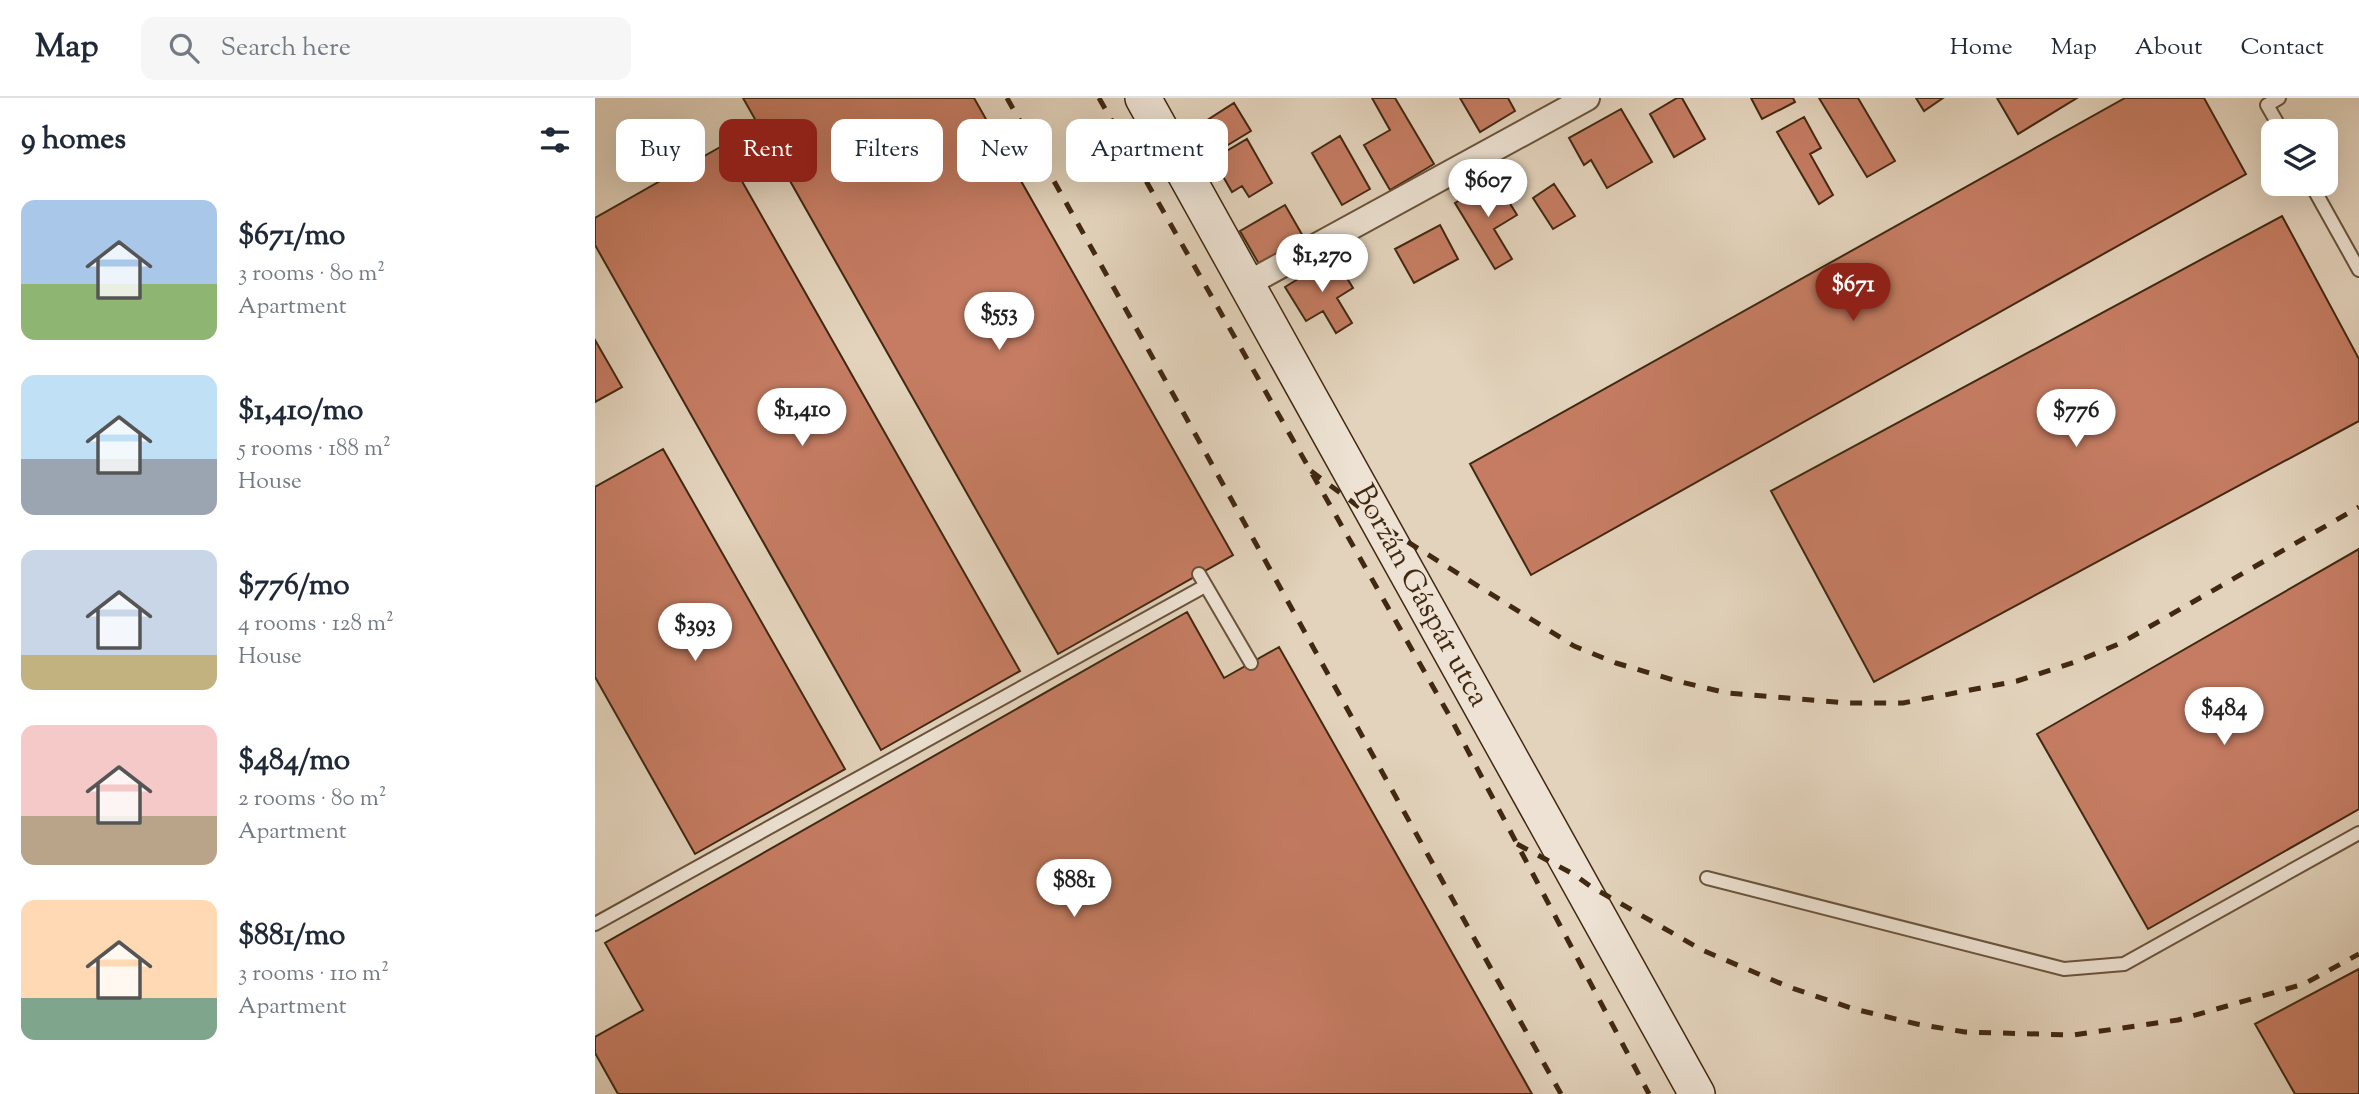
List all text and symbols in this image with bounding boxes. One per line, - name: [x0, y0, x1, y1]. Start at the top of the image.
- search box: [141, 17, 631, 80]
- text: Map: [35, 24, 99, 72]
- icon: search: [165, 29, 203, 67]
- text: Search here: [221, 30, 351, 67]
- text: Home: [1950, 31, 2013, 65]
- text: Map: [2051, 31, 2097, 65]
- text: About: [2135, 31, 2202, 65]
- text: Contact: [2240, 31, 2324, 65]
- text: 9 homes: [21, 119, 126, 162]
- chip: Buy: [616, 119, 705, 182]
- chip: Rent: [719, 119, 817, 182]
- chip: Filters: [831, 119, 943, 182]
- chip: New: [957, 119, 1052, 182]
- chip: Apartment: [1066, 119, 1228, 182]
- map controls: [2261, 119, 2338, 196]
- button: layers: [2261, 119, 2338, 196]
- icon: filters: [536, 121, 574, 159]
- pin: $607: [1447, 159, 1529, 219]
- text: $607: [1464, 165, 1512, 198]
- text: $671/mo: [238, 215, 345, 258]
- icon: home: [77, 228, 161, 312]
- pin: $1,270: [1265, 234, 1379, 294]
- text: $1,270: [1292, 240, 1352, 273]
- text: 3 rooms · 80 m²: [238, 258, 385, 291]
- pin: $671: [1812, 264, 1894, 323]
- text: $671: [1831, 269, 1875, 302]
- text: Apartment: [238, 291, 347, 324]
- pin: $553: [958, 292, 1040, 352]
- text: $553: [980, 298, 1018, 331]
- pin: $1,410: [745, 388, 859, 448]
- text: $1,410/mo: [238, 390, 363, 433]
- pin: $776: [2035, 390, 2117, 449]
- text: $1,410: [773, 394, 831, 427]
- text: $776: [2053, 395, 2099, 428]
- icon: home: [77, 403, 161, 487]
- text: 5 rooms · 188 m²: [238, 433, 391, 466]
- text: House: [238, 466, 302, 499]
- street label: Borzán Gáspár utca: [1341, 477, 1499, 715]
- text: $776/mo: [238, 565, 350, 608]
- icon: home: [77, 578, 161, 662]
- pin: $393: [654, 603, 736, 663]
- text: 4 rooms · 128 m²: [238, 608, 394, 641]
- text: $393: [674, 609, 716, 642]
- text: House: [238, 641, 302, 674]
- pin: $484: [2183, 688, 2265, 747]
- text: $484: [2201, 693, 2247, 726]
- text: $484/mo: [238, 740, 350, 783]
- icon: home: [77, 753, 161, 837]
- text: 2 rooms · 80 m²: [238, 783, 386, 816]
- text: Apartment: [238, 816, 347, 849]
- pin: $881: [1033, 860, 1115, 919]
- text: $881: [1052, 865, 1096, 898]
- text: $881/mo: [238, 915, 346, 958]
- icon: home: [77, 928, 161, 1012]
- text: 3 rooms · 110 m²: [238, 958, 389, 991]
- text: Apartment: [238, 991, 347, 1024]

